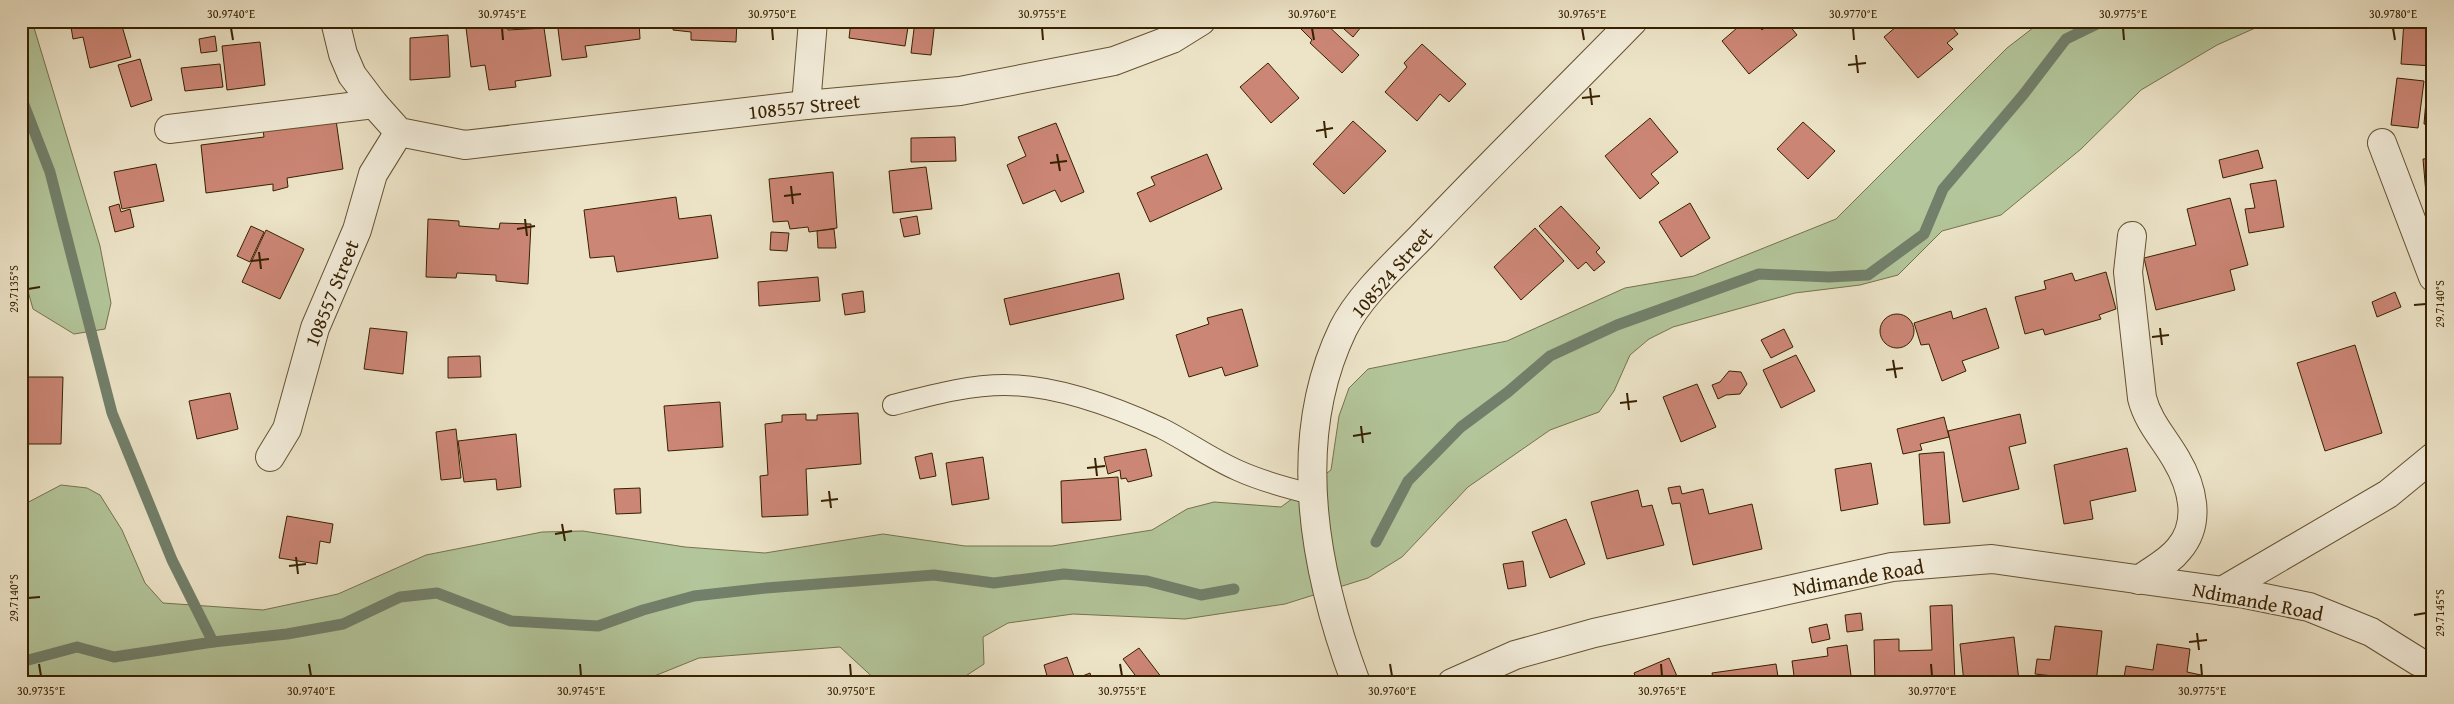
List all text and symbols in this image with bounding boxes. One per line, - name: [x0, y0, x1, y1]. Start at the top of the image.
- text: 30.9740°E: [207, 5, 255, 22]
- text: 30.9745°E: [478, 5, 526, 22]
- text: 30.9750°E: [748, 5, 796, 22]
- text: 30.9755°E: [1018, 5, 1066, 22]
- text: 30.9760°E: [1288, 5, 1336, 22]
- text: 30.9765°E: [1558, 5, 1606, 22]
- text: 30.9770°E: [1829, 5, 1877, 22]
- text: 30.9775°E: [2099, 5, 2147, 22]
- text: 30.9780°E: [2369, 5, 2417, 22]
- street label: 108557 Street: [746, 86, 862, 126]
- street label: 108524 Street: [1343, 220, 1439, 324]
- street label: 108557 Street: [296, 235, 366, 351]
- text: 29.7135°S: [5, 265, 22, 313]
- text: 29.7140°S: [2431, 280, 2448, 328]
- street label: Ndimande Road: [1790, 551, 1926, 603]
- text: 29.7140°S: [5, 574, 22, 622]
- street label: Ndimande Road: [2190, 574, 2326, 628]
- text: 29.7145°S: [2431, 589, 2448, 637]
- text: 30.9735°E: [17, 682, 65, 699]
- text: 30.9740°E: [287, 682, 335, 699]
- text: 30.9745°E: [557, 682, 605, 699]
- text: 30.9750°E: [827, 682, 875, 699]
- text: 30.9755°E: [1098, 682, 1146, 699]
- text: 30.9760°E: [1368, 682, 1416, 699]
- text: 30.9765°E: [1638, 682, 1686, 699]
- text: 30.9770°E: [1908, 682, 1956, 699]
- text: 30.9775°E: [2178, 682, 2226, 699]

